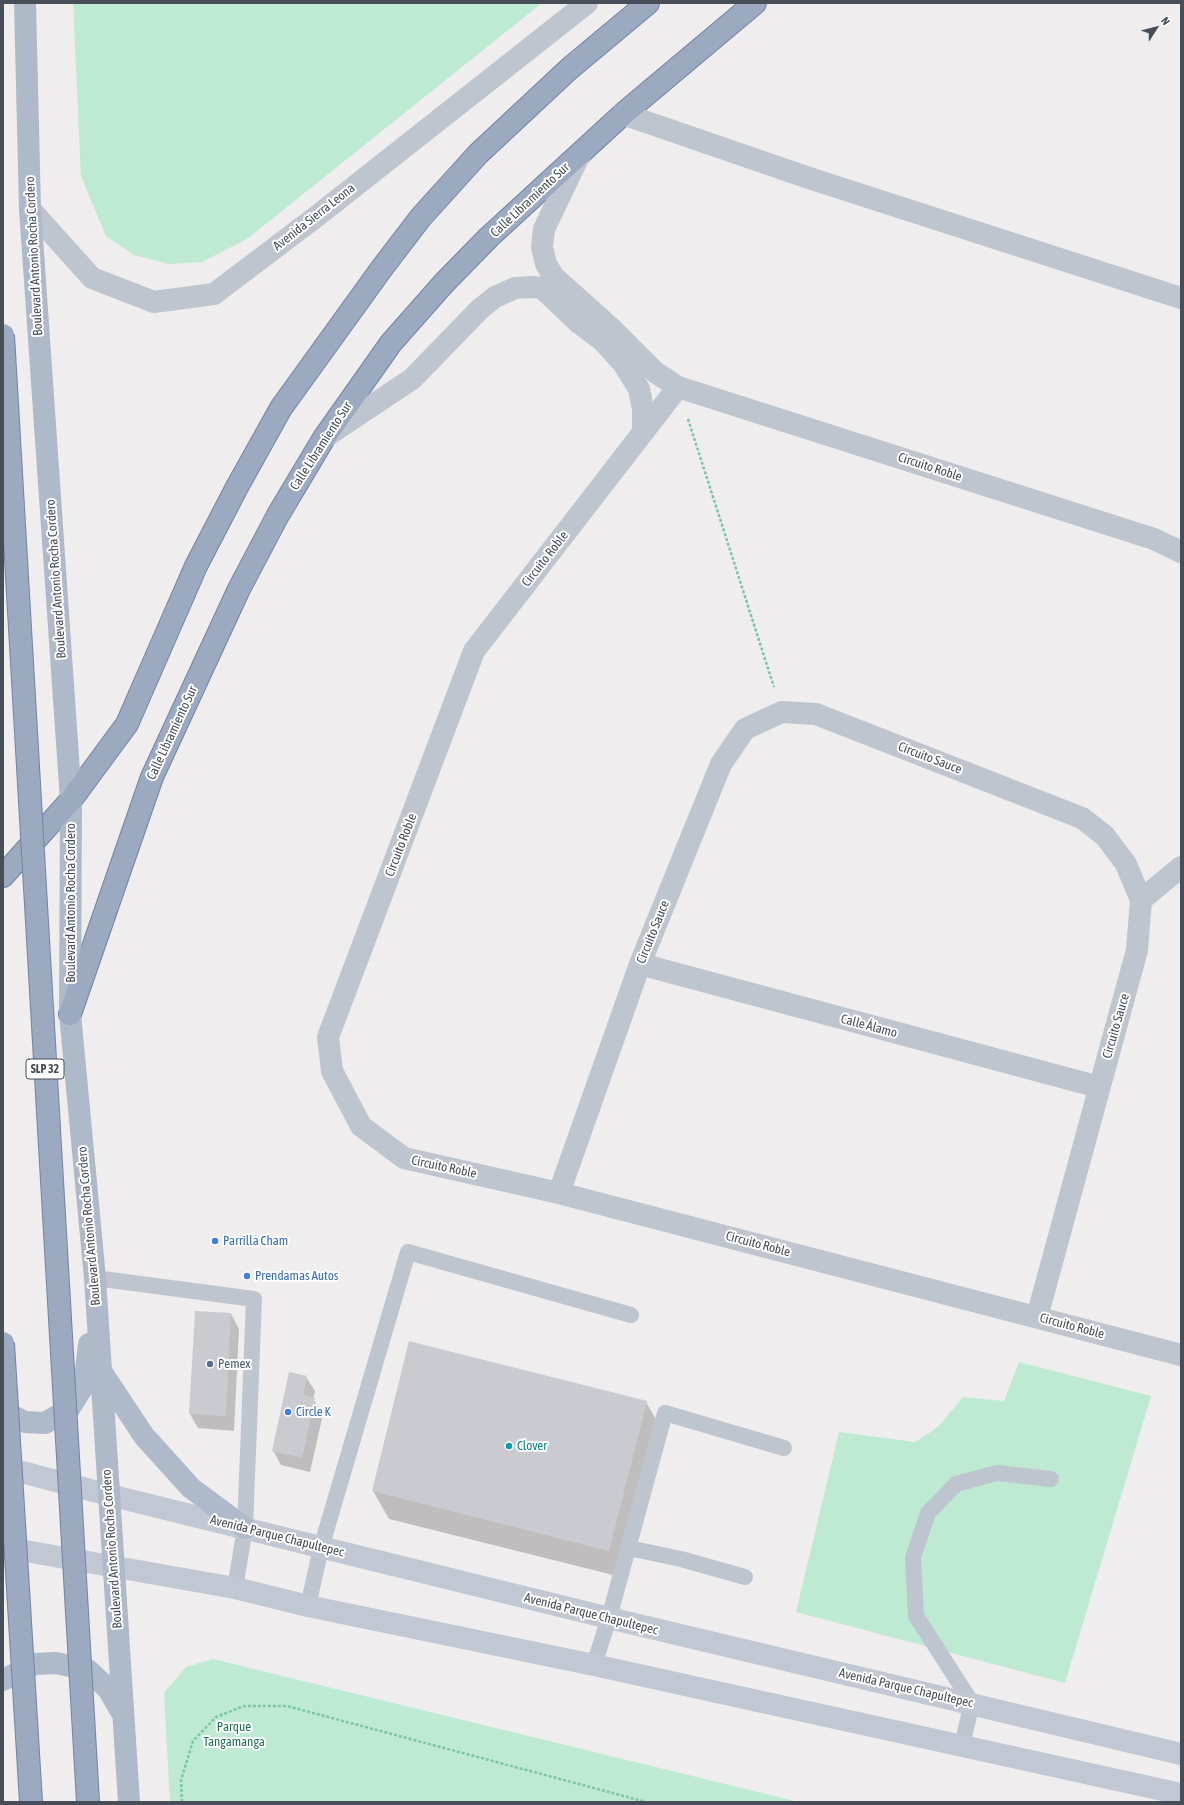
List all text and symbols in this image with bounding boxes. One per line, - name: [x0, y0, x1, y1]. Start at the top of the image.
- north arrow: [1136, 8, 1176, 48]
- text: N: [1159, 15, 1172, 27]
- street label: Calle Libramiento Sur: [487, 160, 573, 240]
- street label: Boulevard Antonio Rocha Cordero: [22, 176, 46, 336]
- street label: Avenida Sierra Leona: [270, 180, 358, 254]
- street label: Calle Libramiento Sur: [287, 399, 355, 493]
- street label: Circuito Roble: [896, 449, 964, 485]
- street label: Boulevard Antonio Rocha Cordero: [43, 499, 69, 659]
- street label: Circuito Roble: [518, 528, 572, 590]
- street label: Calle Libramiento Sur: [143, 684, 201, 782]
- street label: Circuito Sauce: [896, 739, 964, 777]
- street label: Circuito Roble: [382, 811, 420, 879]
- street label: Boulevard Antonio Rocha Cordero: [63, 823, 79, 983]
- street label: Circuito Sauce: [633, 898, 673, 966]
- street label: Circuito Sauce: [1099, 992, 1133, 1060]
- street label: Calle Álamo: [839, 1011, 899, 1041]
- road number: SLP 32: [26, 1059, 64, 1079]
- street label: Boulevard Antonio Rocha Cordero: [74, 1146, 104, 1306]
- street label: Circuito Roble: [410, 1152, 478, 1182]
- street label: Circuito Roble: [724, 1228, 792, 1260]
- place label: Parrilla Cham: [223, 1233, 288, 1249]
- marker: Parrilla Cham: [210, 1236, 220, 1246]
- place label: Prendamas Autos: [255, 1268, 338, 1284]
- marker: Prendamas Autos: [242, 1271, 252, 1281]
- street label: Circuito Roble: [1038, 1310, 1106, 1342]
- place label: Pemex: [218, 1356, 251, 1372]
- marker: Pemex: [205, 1359, 215, 1369]
- place label: Circle K: [296, 1404, 331, 1420]
- marker: Circle K: [283, 1407, 293, 1417]
- place label: Clover: [517, 1438, 547, 1454]
- marker: Clover: [504, 1441, 514, 1451]
- street label: Boulevard Antonio Rocha Cordero: [99, 1469, 125, 1629]
- street label: Avenida Parque Chapultepec: [208, 1512, 346, 1560]
- street label: Avenida Parque Chapultepec: [522, 1590, 660, 1638]
- street label: Avenida Parque Chapultepec: [837, 1665, 975, 1711]
- park label: Parque Tangamanga: [203, 1719, 265, 1750]

